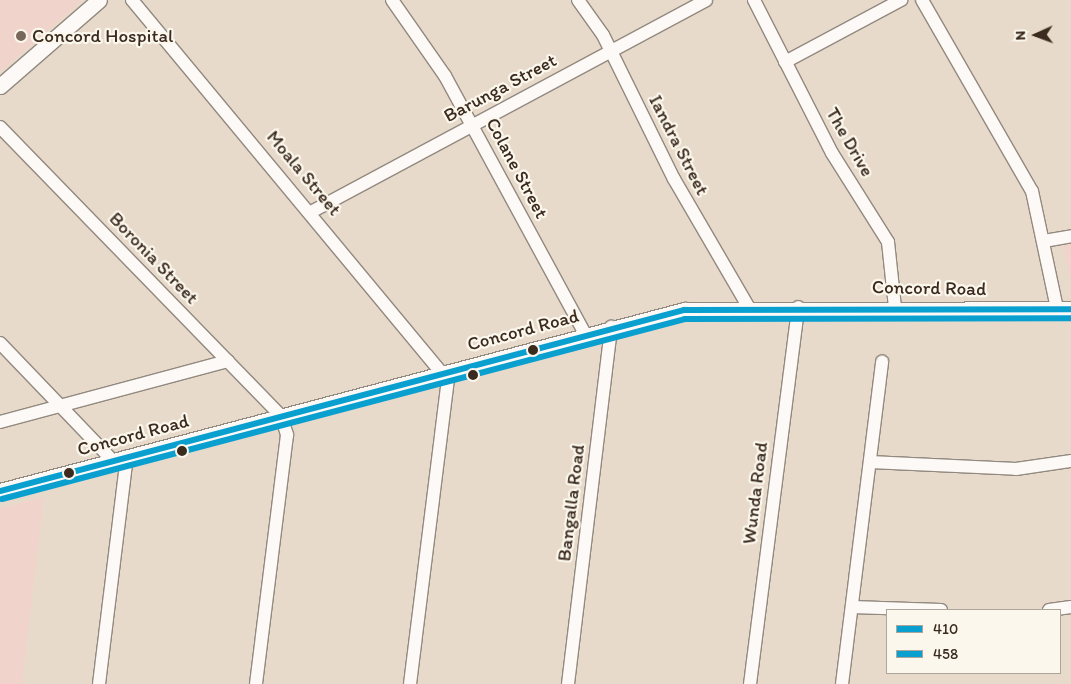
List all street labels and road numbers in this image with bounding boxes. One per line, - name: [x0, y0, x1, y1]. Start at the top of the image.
- street label: Barunga Street: [440, 49, 560, 127]
- street label: Iandra Street: [644, 91, 714, 199]
- street label: The Drive: [821, 103, 879, 181]
- street label: Colane Street: [481, 114, 553, 222]
- street label: Moala Street: [262, 126, 346, 220]
- street label: Boronia Street: [105, 207, 203, 309]
- street label: Concord Road: [872, 276, 986, 300]
- street label: Concord Road: [465, 304, 581, 356]
- street label: Concord Road: [75, 409, 191, 461]
- street label: Wunda Road: [737, 441, 773, 545]
- street label: Bangalla Road: [553, 443, 589, 563]

